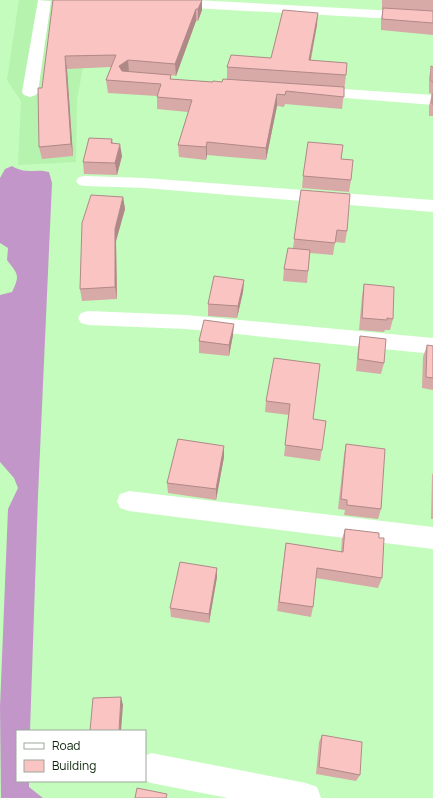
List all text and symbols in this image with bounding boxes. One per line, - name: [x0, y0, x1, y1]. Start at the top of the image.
- legend: [16, 730, 146, 782]
- text: Road: [52, 737, 80, 754]
- text: Building: [52, 757, 96, 774]

